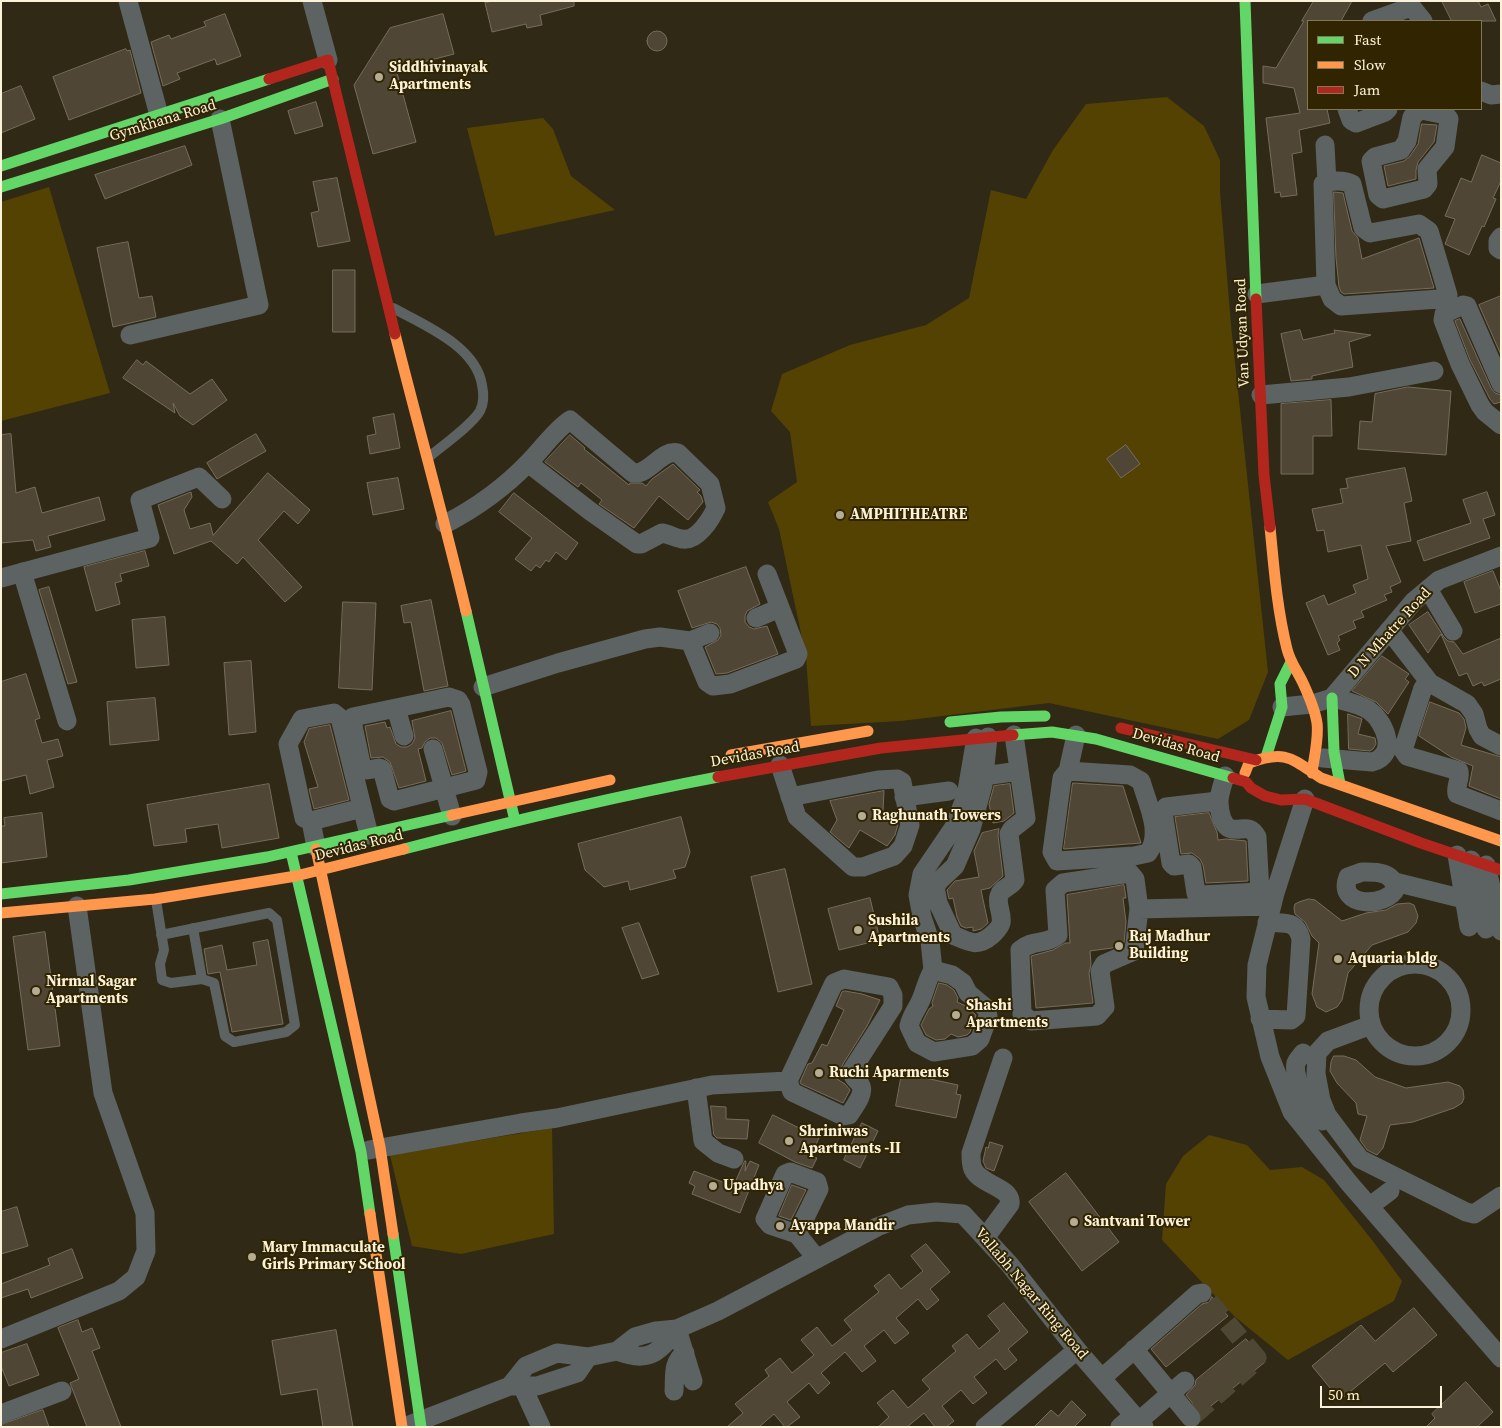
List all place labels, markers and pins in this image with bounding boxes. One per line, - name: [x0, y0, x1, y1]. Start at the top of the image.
- place label: Siddhivinayak Apartments: [389, 59, 488, 94]
- marker: Siddhivinayak Apartments: [373, 71, 385, 83]
- place label: AMPHITHEATRE: [850, 506, 967, 524]
- marker: AMPHITHEATRE: [834, 509, 846, 521]
- place label: Raghunath Towers: [872, 807, 1001, 825]
- marker: Raghunath Towers: [856, 810, 868, 822]
- place label: Sushila Apartments: [868, 912, 950, 947]
- marker: Sushila Apartments: [852, 924, 864, 936]
- place label: Raj Madhur Building: [1129, 928, 1210, 963]
- marker: Raj Madhur Building: [1113, 940, 1125, 952]
- place label: Aquaria bldg: [1348, 950, 1437, 968]
- marker: Aquaria bldg: [1332, 953, 1344, 965]
- place label: Nirmal Sagar Apartments: [46, 973, 137, 1008]
- marker: Nirmal Sagar Apartments: [30, 985, 42, 997]
- place label: Shashi Apartments: [966, 997, 1048, 1032]
- marker: Shashi Apartments: [950, 1009, 962, 1021]
- place label: Ruchi Aparments: [829, 1064, 949, 1082]
- marker: Ruchi Aparments: [813, 1067, 825, 1079]
- place label: Shriniwas Apartments -II: [799, 1123, 901, 1158]
- marker: Shriniwas Apartments -II: [783, 1135, 795, 1147]
- place label: Upadhya: [723, 1177, 784, 1195]
- marker: Upadhya: [707, 1180, 719, 1192]
- place label: Santvani Tower: [1084, 1213, 1190, 1231]
- marker: Santvani Tower: [1068, 1216, 1080, 1228]
- place label: Ayappa Mandir: [790, 1217, 895, 1235]
- marker: Ayappa Mandir: [774, 1220, 786, 1232]
- place label: Mary Immaculate Girls Primary School: [262, 1239, 406, 1274]
- marker: Mary Immaculate Girls Primary School: [246, 1251, 258, 1263]

